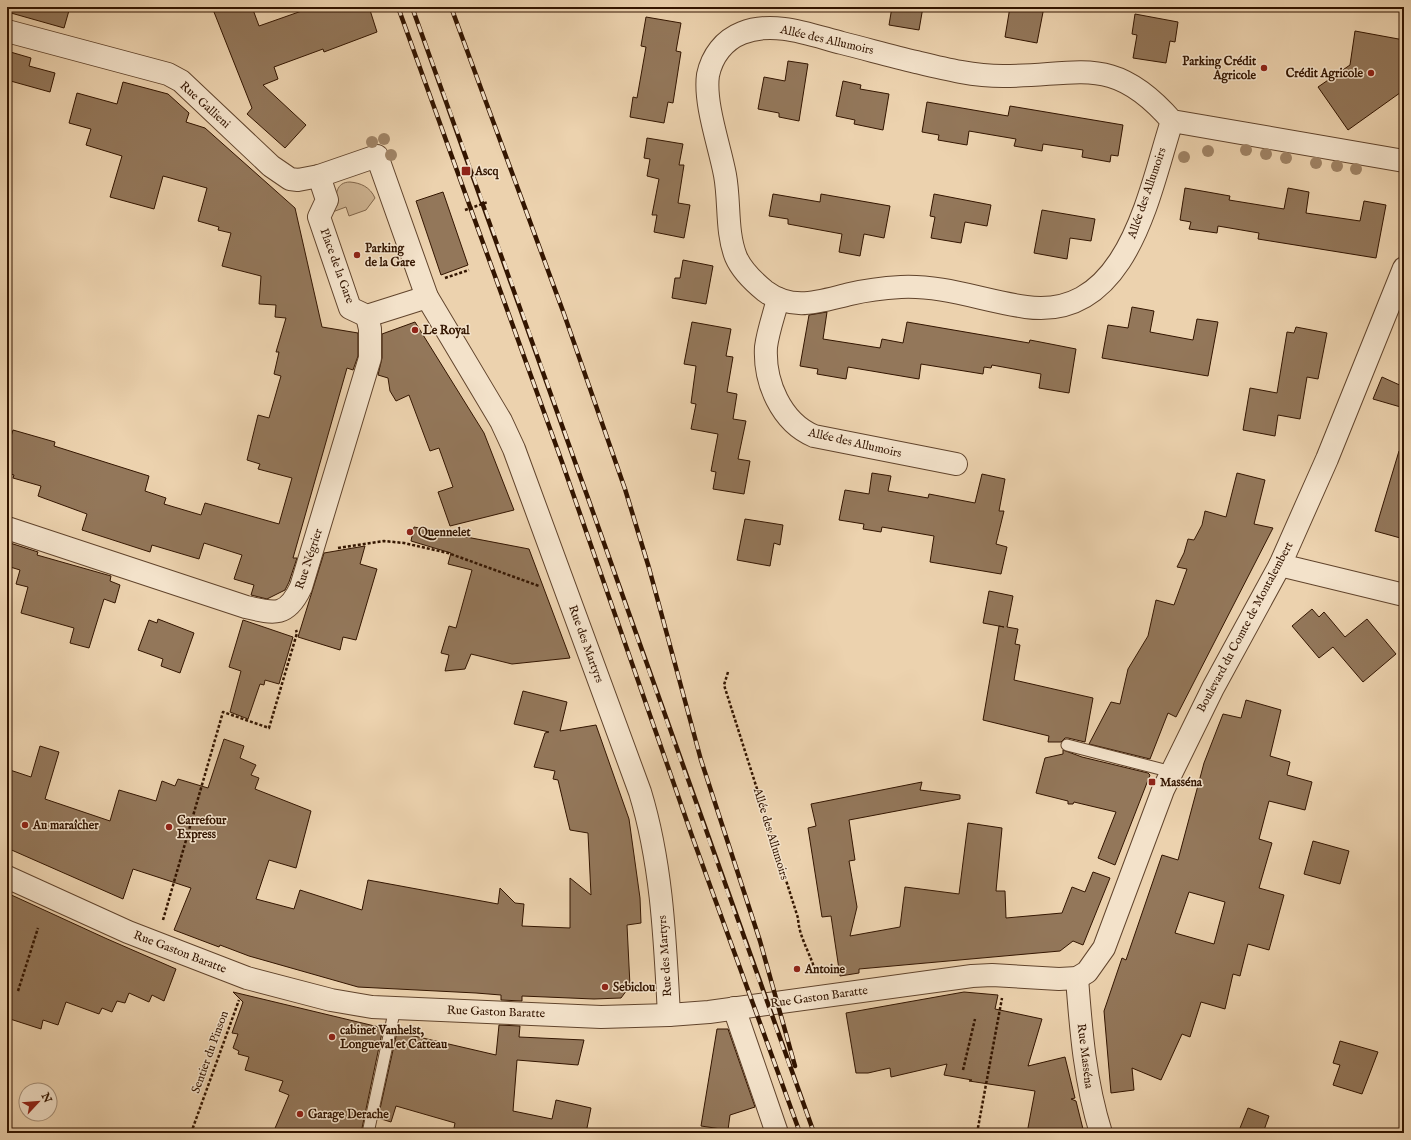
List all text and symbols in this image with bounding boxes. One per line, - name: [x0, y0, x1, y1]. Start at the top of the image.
- street label: Allée des Allumoirs: [778, 22, 875, 58]
- place label: Parking Crédit Agricole: [1182, 54, 1257, 84]
- marker: Parking Crédit Agricole: [1259, 63, 1269, 73]
- place label: Crédit Agricole: [1286, 66, 1363, 82]
- marker: Crédit Agricole: [1366, 68, 1376, 78]
- street label: Rue Gallieni: [177, 78, 233, 132]
- street label: Allée des Allumoirs: [1124, 145, 1170, 241]
- place label: Ascq: [474, 164, 499, 180]
- marker: Ascq: [460, 165, 472, 177]
- street label: Place de la Gare: [316, 226, 358, 306]
- place label: Parking de la Gare: [365, 241, 416, 270]
- marker: Parking de la Gare: [352, 250, 362, 260]
- place label: Le Royal: [422, 323, 470, 339]
- marker: Le Royal: [410, 325, 420, 335]
- street label: Allée des Allumoirs: [806, 425, 903, 461]
- place label: Quennelet: [418, 525, 472, 541]
- street label: Rue Négrier: [292, 526, 326, 591]
- marker: Quennelet: [405, 527, 415, 537]
- street label: Boulevard du Comte de Montalembert: [1194, 539, 1296, 715]
- street label: Rue des Martyrs: [565, 603, 607, 685]
- place label: Masséna: [1160, 775, 1203, 790]
- marker: Masséna: [1147, 777, 1157, 787]
- street label: Allée des Allumoirs: [750, 785, 792, 882]
- place label: Carrefour Express: [177, 813, 227, 843]
- place label: Au maraîcher: [32, 818, 99, 833]
- marker: Au maraîcher: [20, 820, 30, 830]
- marker: Carrefour Express: [164, 822, 174, 832]
- street label: Rue des Martyrs: [655, 915, 675, 997]
- street label: Rue Gaston Baratte: [131, 927, 229, 977]
- place label: Antoine: [804, 962, 846, 977]
- marker: Antoine: [792, 964, 802, 974]
- place label: Sebiclou: [613, 980, 656, 995]
- marker: Sebiclou: [600, 982, 610, 992]
- street label: Rue Gaston Baratte: [769, 983, 869, 1011]
- street label: Rue Gaston Baratte: [447, 1003, 546, 1021]
- street label: Sentier du Pinson: [188, 1008, 232, 1095]
- place label: cabinet Vanhelst, Longueval et Catteau: [339, 1023, 448, 1053]
- street label: Rue Masséna: [1074, 1023, 1097, 1090]
- marker: cabinet Vanhelst, Longueval et Catteau: [327, 1032, 337, 1042]
- north arrow: [18, 1082, 58, 1122]
- text: N: [37, 1090, 55, 1106]
- place label: Garage Derache: [308, 1107, 389, 1123]
- marker: Garage Derache: [295, 1109, 305, 1119]

